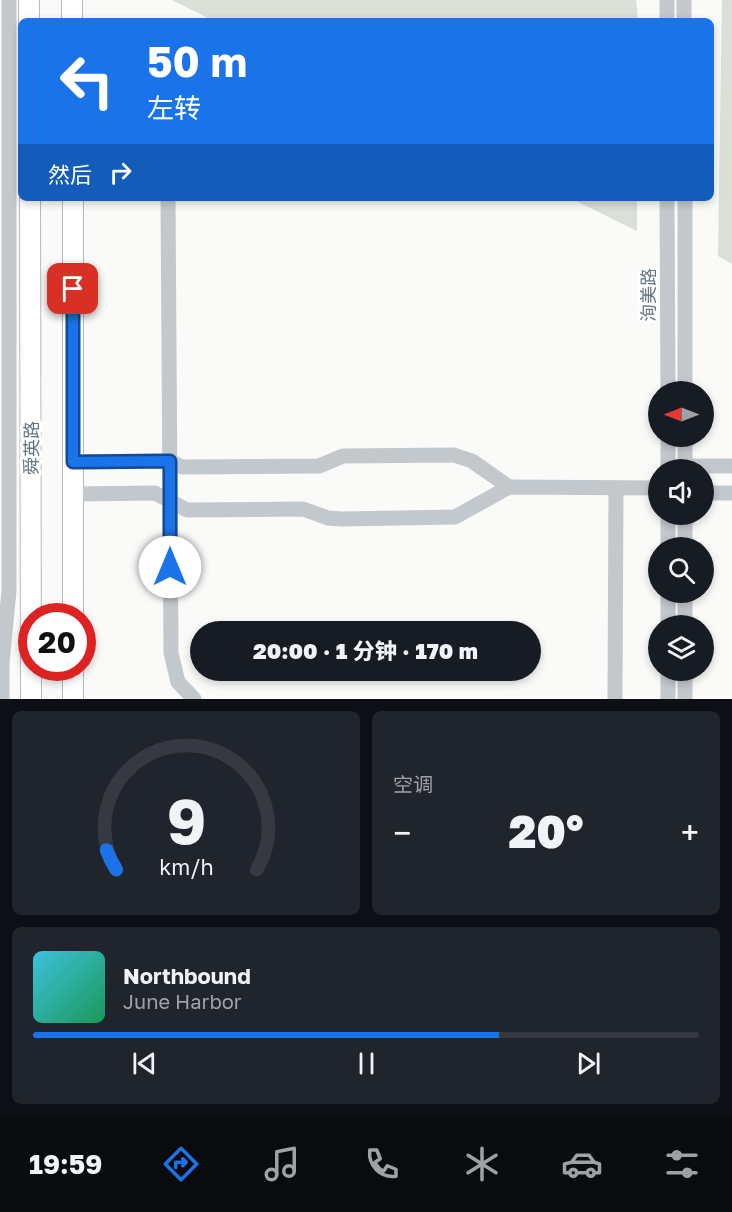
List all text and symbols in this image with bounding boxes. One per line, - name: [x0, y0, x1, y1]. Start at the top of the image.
- text: 50 m: [147, 36, 247, 86]
- icon: left: [48, 42, 126, 120]
- text: 左转: [147, 92, 201, 124]
- icon: right: [104, 156, 137, 189]
- text: 然后: [48, 161, 92, 188]
- pin: [47, 263, 98, 314]
- street label: 洵美路: [637, 268, 659, 322]
- icon: arrive: [56, 272, 89, 305]
- north arrow: [648, 381, 714, 447]
- map controls: [648, 381, 714, 681]
- street label: 舜英路: [20, 421, 42, 475]
- button: sound: [648, 459, 714, 525]
- position arrow: [138, 535, 202, 599]
- button: search: [648, 537, 714, 603]
- speed limit sign: 20: [18, 603, 96, 681]
- button: layers: [648, 615, 714, 681]
- text: 20:00 · 1 分钟 · 170 m: [253, 637, 478, 664]
- text: 空调: [393, 772, 433, 796]
- text: 9: [166, 783, 206, 858]
- text: 20°: [508, 804, 584, 858]
- text: −: [393, 813, 411, 852]
- text: +: [681, 813, 699, 852]
- text: km/h: [159, 854, 213, 880]
- text: Northbound: [123, 962, 251, 989]
- text: June Harbor: [123, 989, 242, 1013]
- icon: previous: [128, 1047, 161, 1080]
- icon: pause: [350, 1047, 383, 1080]
- icon: next: [572, 1047, 605, 1080]
- icon: directions: [160, 1143, 202, 1185]
- icon: music: [261, 1143, 303, 1185]
- icon: phone: [361, 1143, 403, 1185]
- icon: climate: [461, 1143, 503, 1185]
- icon: car: [561, 1143, 603, 1185]
- icon: filters: [661, 1143, 703, 1185]
- text: 19:59: [29, 1148, 102, 1180]

